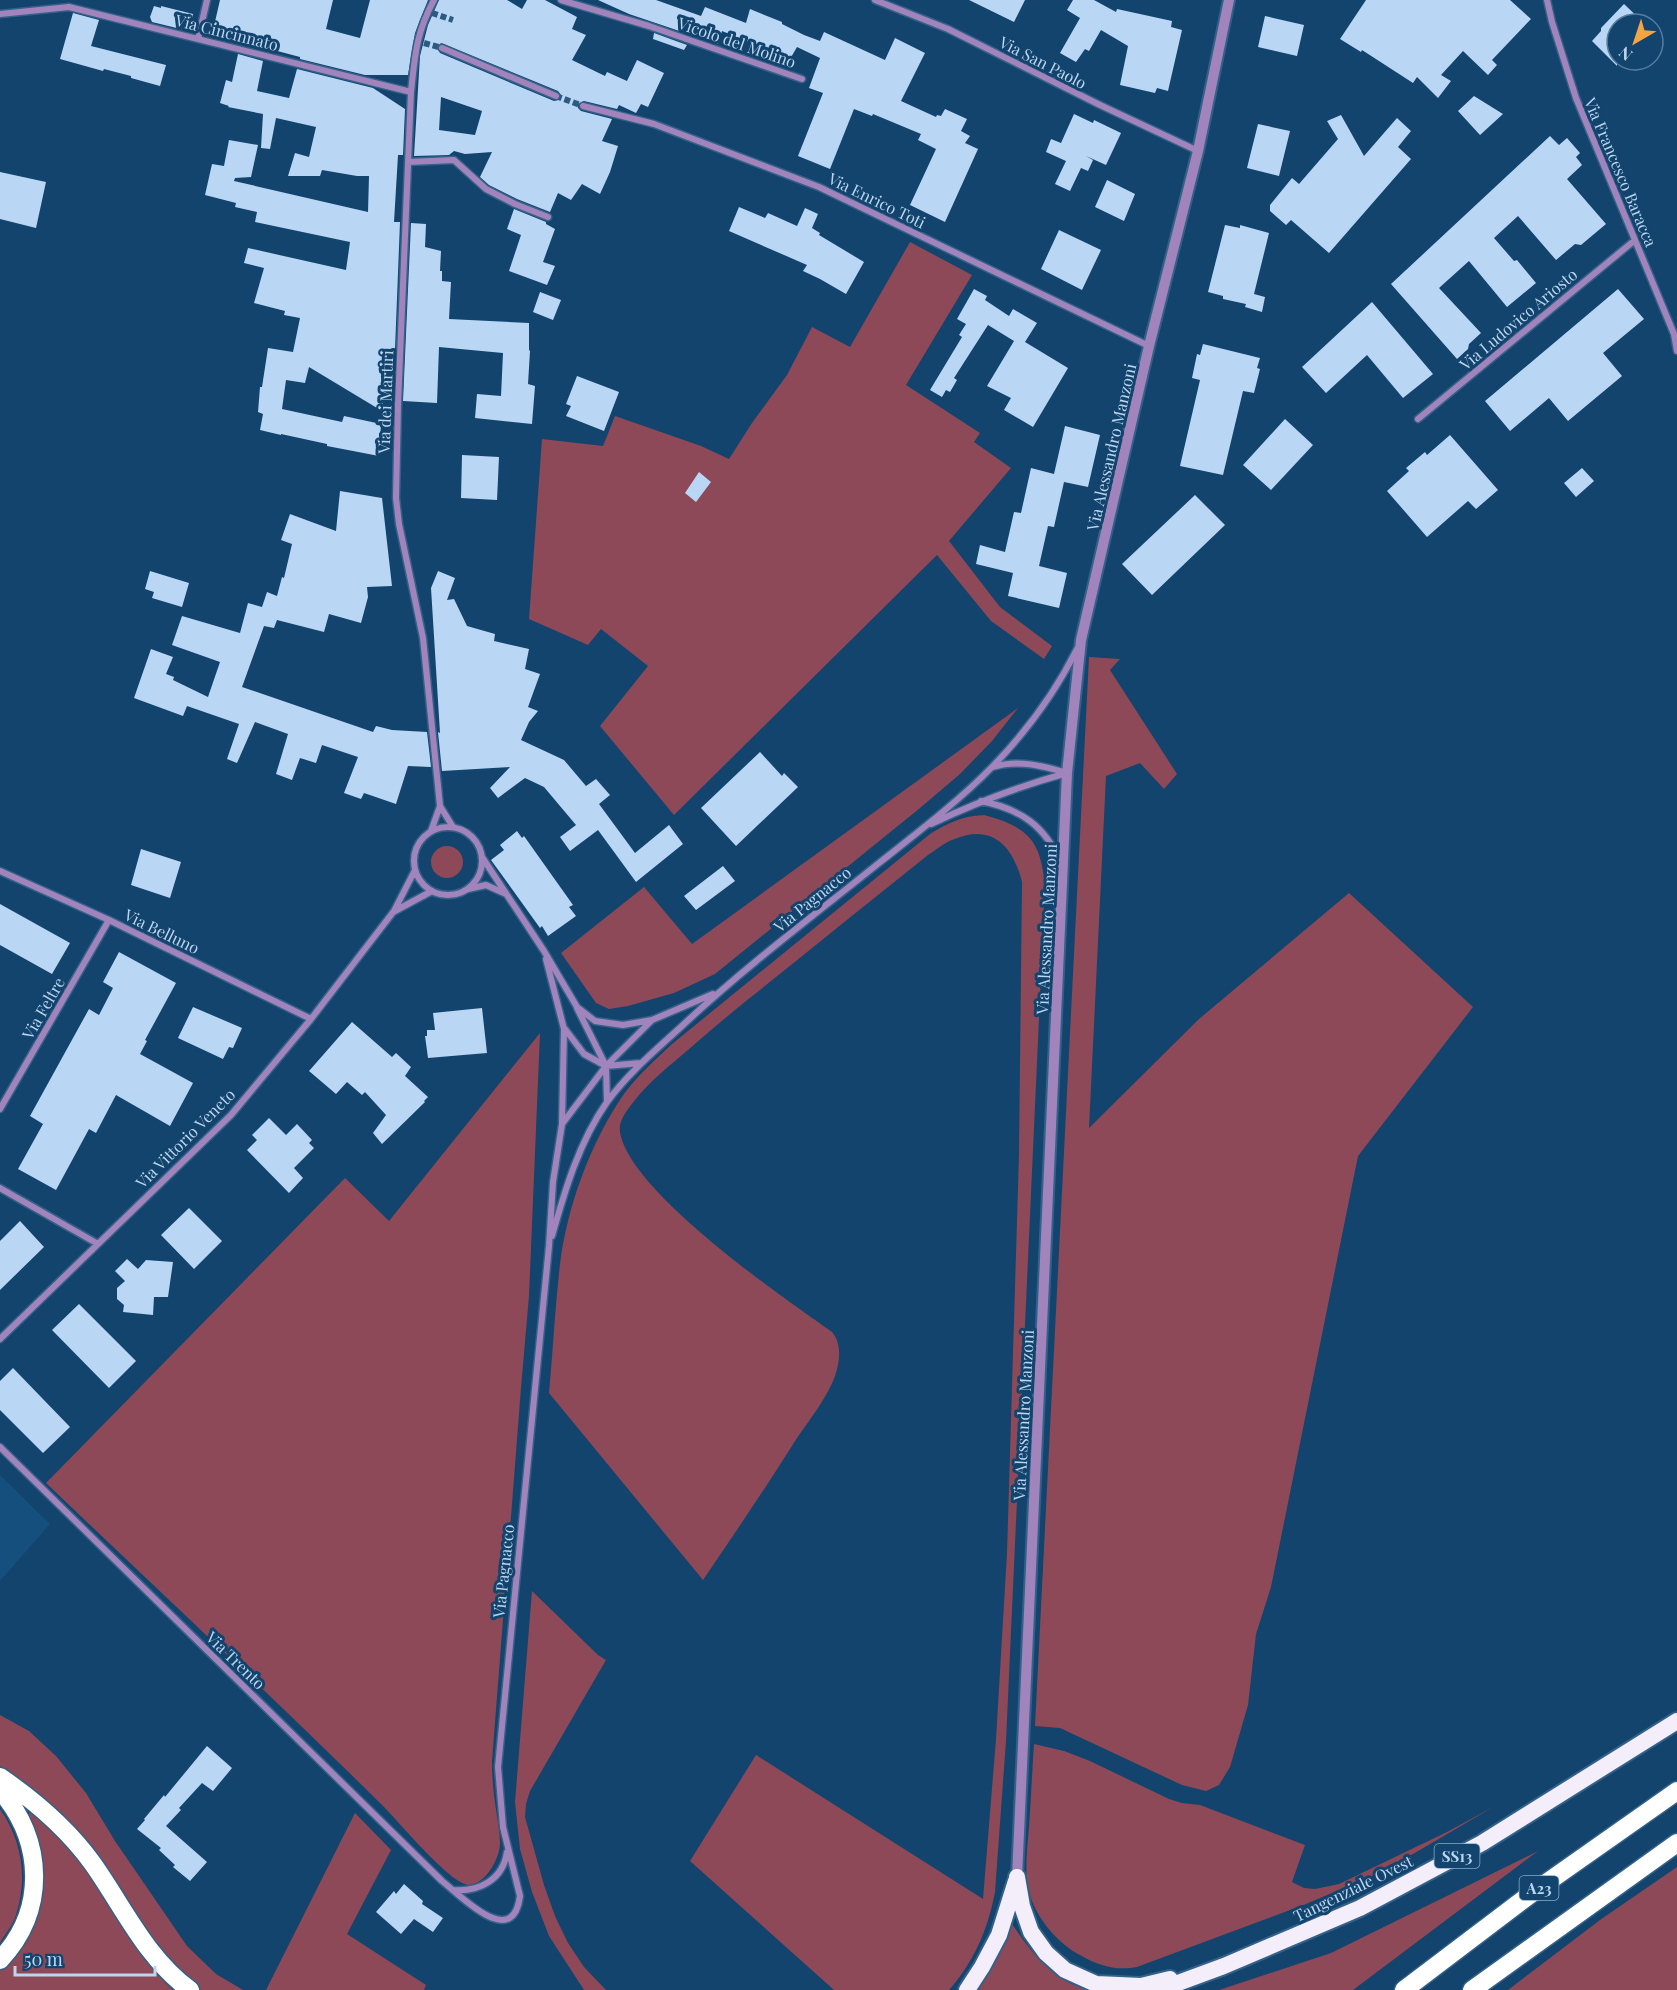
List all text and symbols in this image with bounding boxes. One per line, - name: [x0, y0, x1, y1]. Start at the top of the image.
- street label: Via Cincinnato: [172, 9, 281, 55]
- street label: Vicolo del Molino: [674, 12, 799, 72]
- north arrow: [1605, 12, 1665, 72]
- street label: Via San Paolo: [995, 31, 1090, 93]
- text: N: [1614, 42, 1636, 66]
- street label: Via Francesco Baracca: [1580, 93, 1662, 250]
- street label: Via Enrico Toti: [824, 167, 929, 233]
- street label: Via Ludovico Ariosto: [1454, 263, 1581, 375]
- street label: Via dei Martiri: [373, 350, 397, 455]
- street label: Via Alessandro Manzoni: [1081, 361, 1141, 534]
- street label: Via Alessandro Manzoni: [1031, 843, 1061, 1016]
- street label: Via Pagnacco: [768, 861, 855, 937]
- street label: Via Belluno: [120, 903, 203, 958]
- street label: Via Feltre: [16, 973, 69, 1044]
- street label: Via Vittorio Veneto: [130, 1084, 239, 1193]
- street label: Via Alessandro Manzoni: [1008, 1329, 1038, 1502]
- street label: Via Pagnacco: [488, 1523, 518, 1620]
- street label: Via Trento: [201, 1626, 270, 1694]
- road number: SS13: [1434, 1844, 1480, 1868]
- street label: Tangenziale Ovest: [1290, 1850, 1416, 1926]
- road number: A23: [1520, 1876, 1558, 1900]
- scale bar: [15, 1939, 154, 1977]
- text: 50 m: [24, 1947, 63, 1971]

